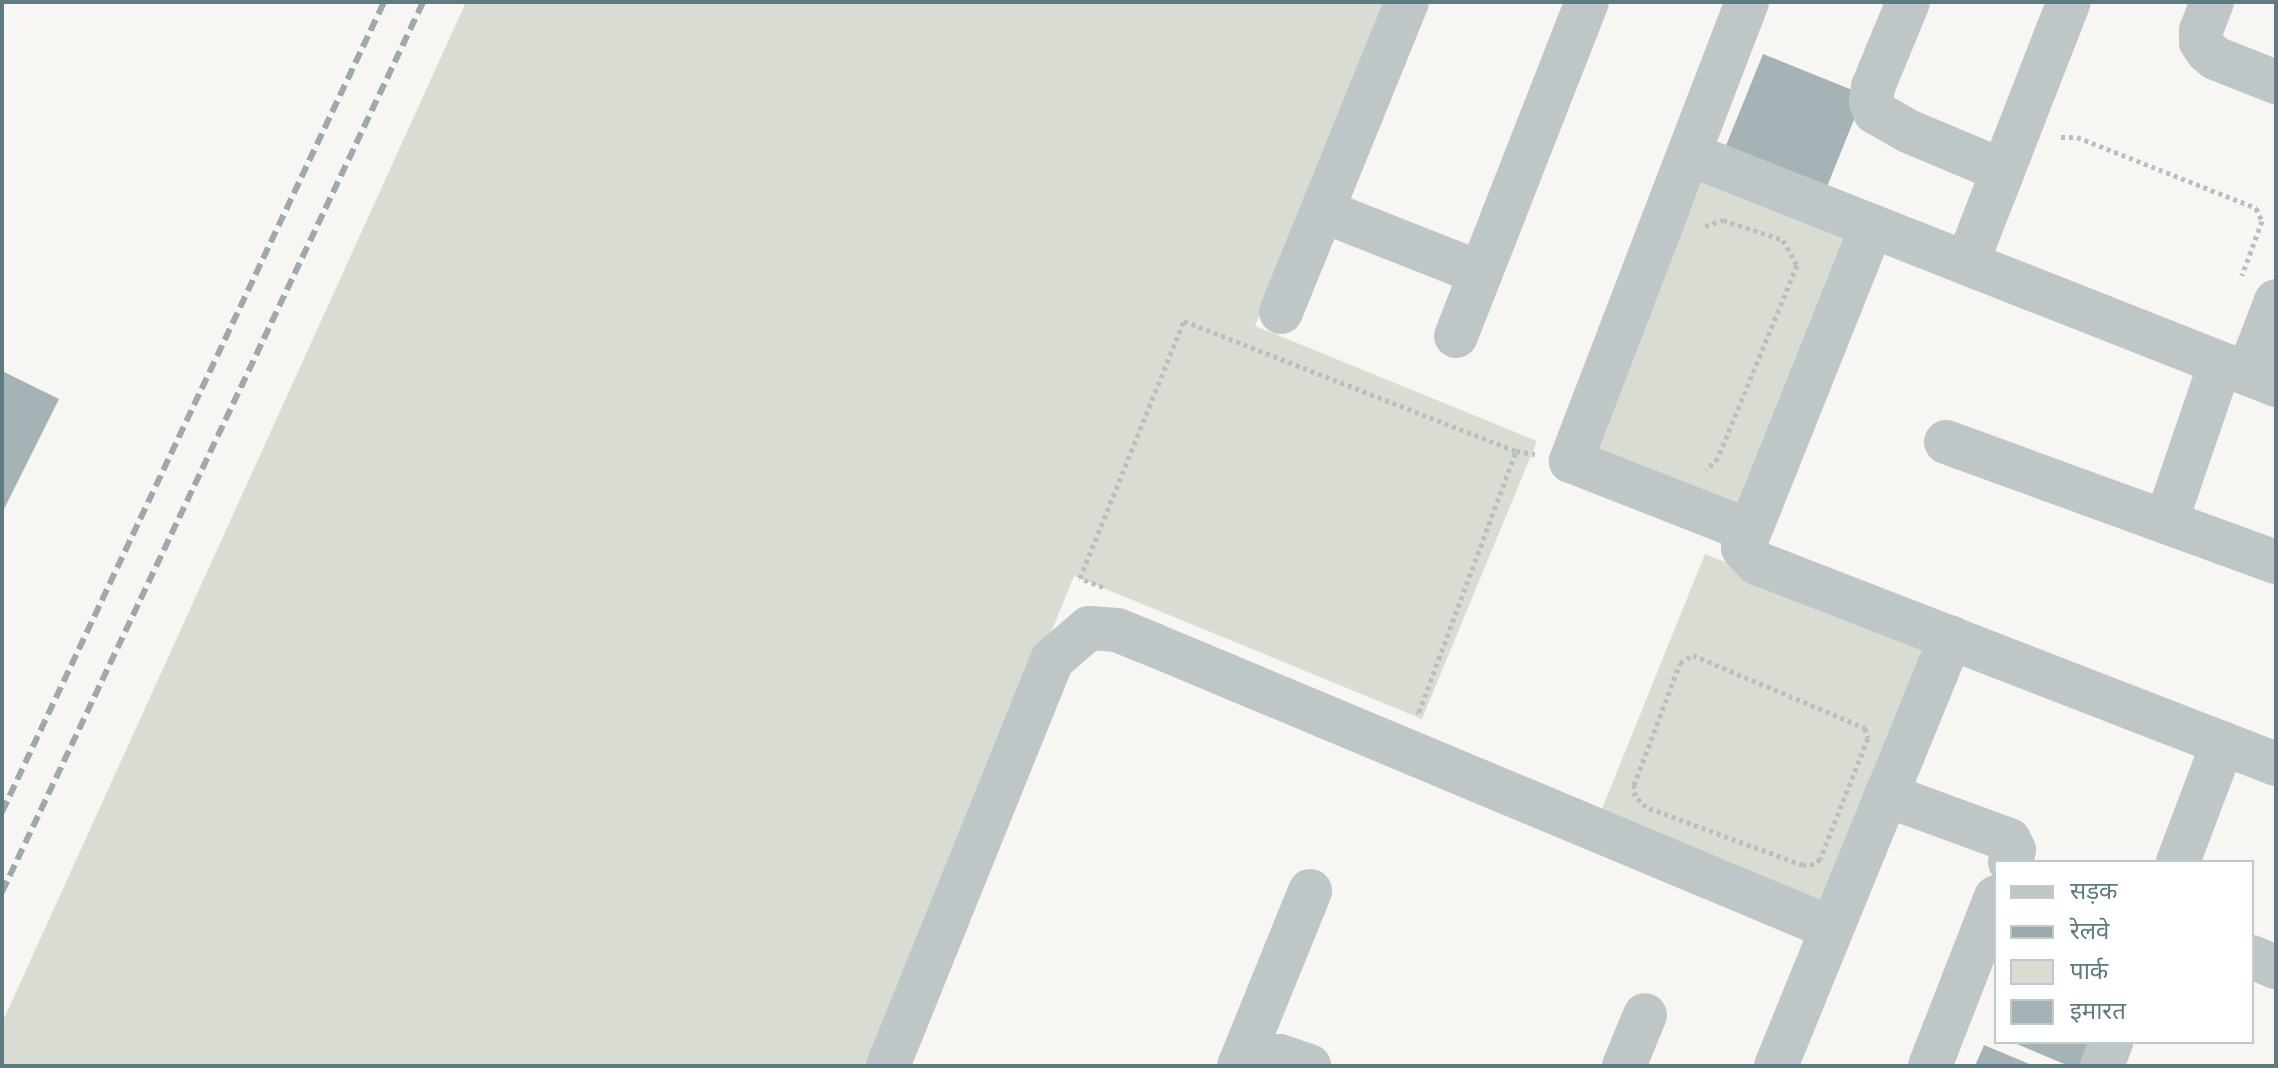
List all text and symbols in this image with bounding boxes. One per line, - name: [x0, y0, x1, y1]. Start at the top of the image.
- legend: [1994, 860, 2254, 1044]
- text: सड़क: [2070, 875, 2118, 904]
- text: रेलवे: [2070, 915, 2109, 944]
- text: पार्क: [2070, 955, 2108, 984]
- text: इमारत: [2070, 995, 2126, 1024]

